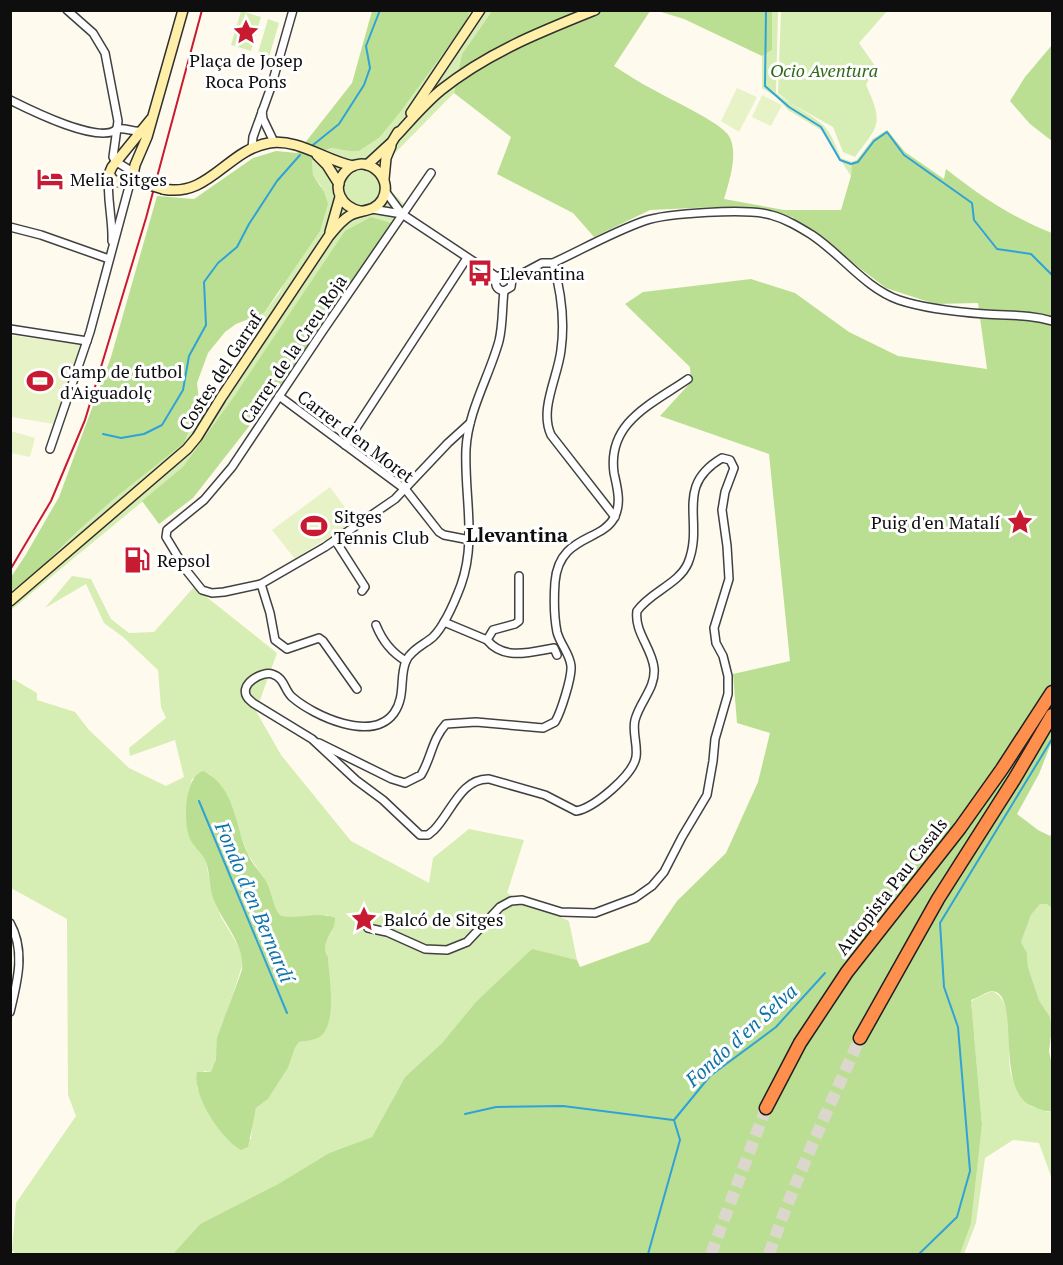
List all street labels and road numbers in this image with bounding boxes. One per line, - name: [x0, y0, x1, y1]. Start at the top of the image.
- street label: Carrer de la Creu Roja: [234, 270, 352, 428]
- street label: Costes del Garraf: [173, 306, 268, 435]
- street label: Carrer d'en Moret: [293, 384, 420, 488]
- street label: Autopista Pau Casals: [830, 812, 952, 960]

